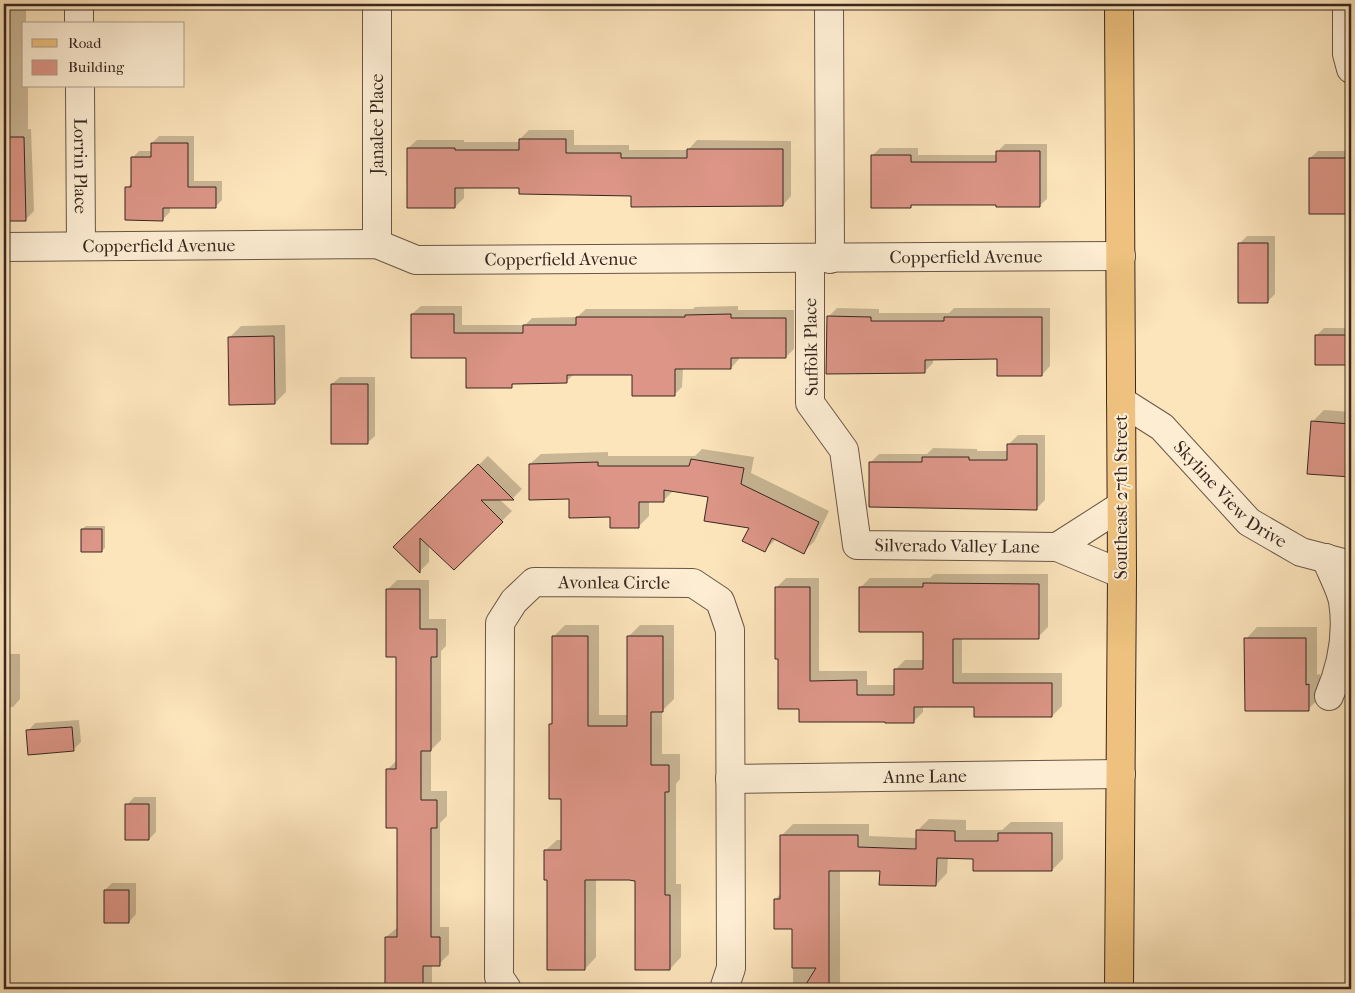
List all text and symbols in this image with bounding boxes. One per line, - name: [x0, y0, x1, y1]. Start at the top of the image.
- legend: [22, 22, 185, 88]
- text: Road: [68, 34, 102, 52]
- text: Building: [68, 58, 125, 76]
- street label: Janalee Place: [367, 73, 388, 177]
- street label: Lorrin Place: [69, 118, 91, 214]
- street label: Copperfield Avenue: [82, 235, 236, 257]
- street label: Copperfield Avenue: [889, 246, 1042, 268]
- street label: Copperfield Avenue: [484, 249, 637, 271]
- street label: Suffolk Place: [800, 298, 823, 396]
- street label: Southeast 27th Street: [1111, 414, 1132, 579]
- street label: Skyline View Drive: [1169, 437, 1290, 552]
- street label: Silverado Valley Lane: [874, 535, 1040, 558]
- street label: Avonlea Circle: [557, 572, 670, 594]
- street label: Anne Lane: [882, 766, 967, 788]

